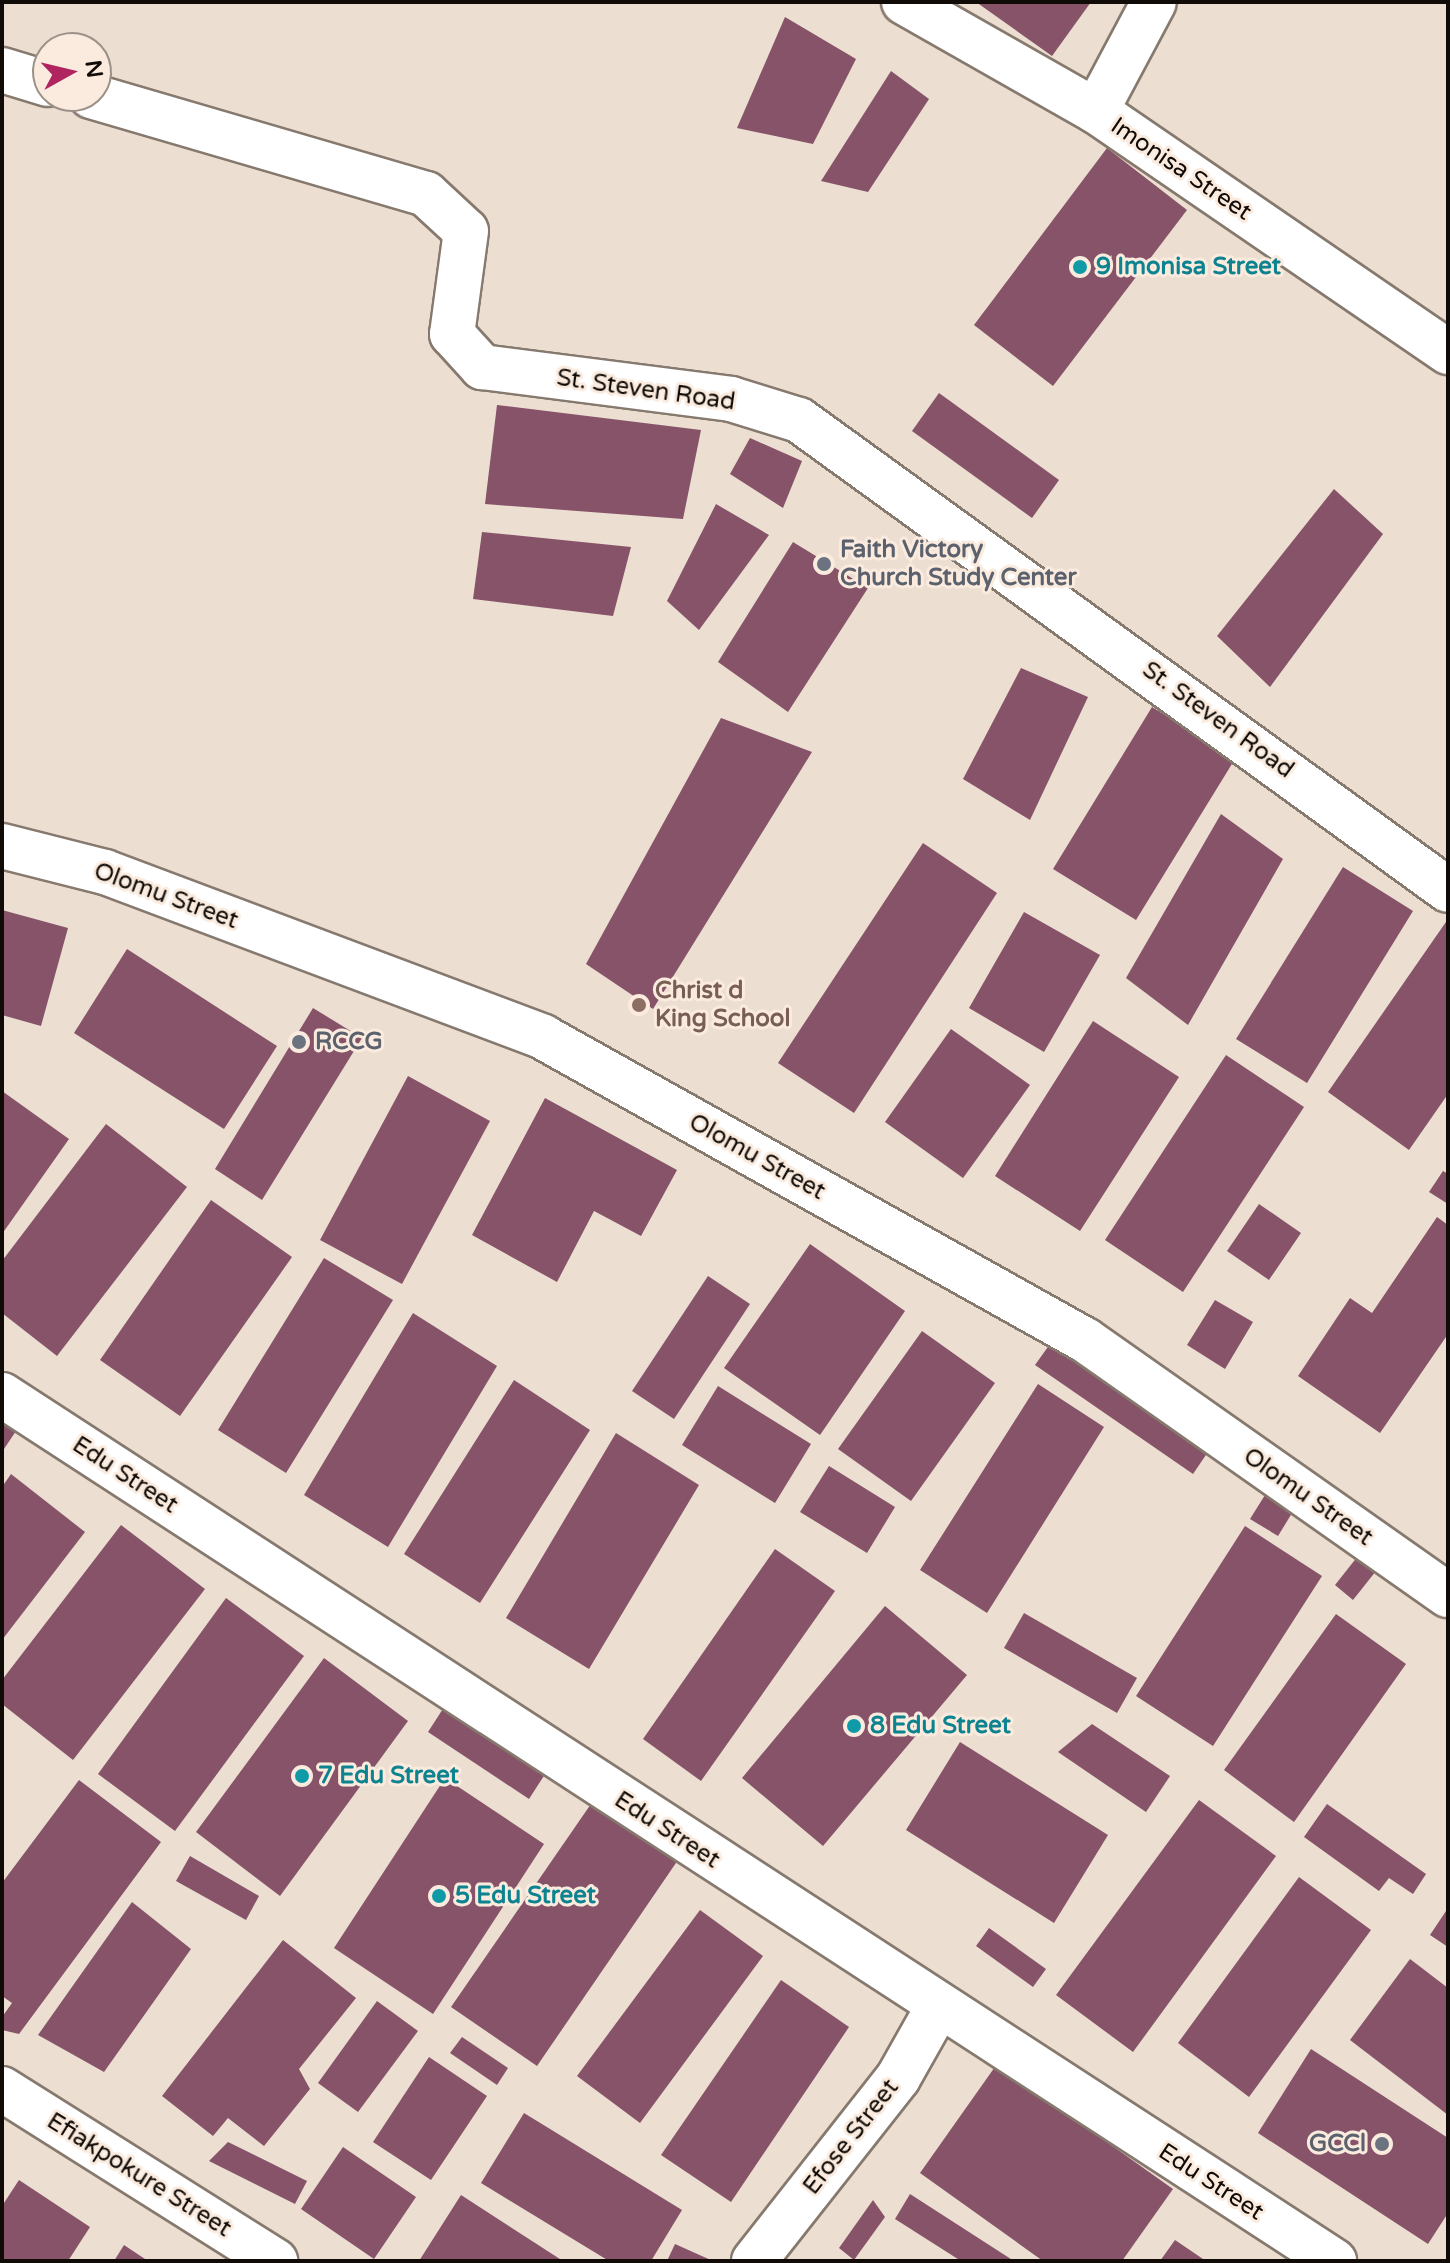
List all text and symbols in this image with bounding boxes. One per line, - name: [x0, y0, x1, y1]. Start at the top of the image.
- north arrow: [32, 32, 112, 112]
- text: N: [80, 58, 108, 79]
- street label: Imonisa Street: [1105, 111, 1257, 227]
- place label: 9 Imonisa Street: [1096, 253, 1281, 281]
- marker: 9 Imonisa Street: [1071, 258, 1089, 276]
- street label: St. Steven Road: [555, 363, 737, 417]
- place label: Faith Victory Church Study Center: [840, 536, 1077, 592]
- marker: Faith Victory Church Study Center: [815, 555, 833, 573]
- street label: St. Steven Road: [1137, 655, 1299, 785]
- street label: Olomu Street: [90, 857, 242, 935]
- place label: Christ d King School: [655, 977, 790, 1033]
- marker: Christ d King School: [630, 996, 648, 1014]
- place label: RCCG: [315, 1028, 383, 1056]
- marker: RCCG: [290, 1033, 308, 1051]
- street label: Olomu Street: [684, 1108, 830, 1206]
- street label: Edu Street: [67, 1430, 183, 1520]
- street label: Olomu Street: [1238, 1442, 1378, 1552]
- place label: 8 Edu Street: [870, 1712, 1011, 1740]
- marker: 8 Edu Street: [845, 1717, 863, 1735]
- place label: 7 Edu Street: [318, 1762, 459, 1790]
- marker: 7 Edu Street: [293, 1767, 311, 1785]
- street label: Edu Street: [609, 1785, 725, 1875]
- place label: 5 Edu Street: [455, 1882, 596, 1910]
- marker: 5 Edu Street: [430, 1887, 448, 1905]
- street label: Efose Street: [797, 2074, 905, 2200]
- street label: Efiakpokure Street: [42, 2107, 236, 2243]
- place label: GCCl: [1309, 2130, 1366, 2158]
- marker: GCCl: [1373, 2135, 1391, 2153]
- street label: Edu Street: [1153, 2137, 1269, 2227]

